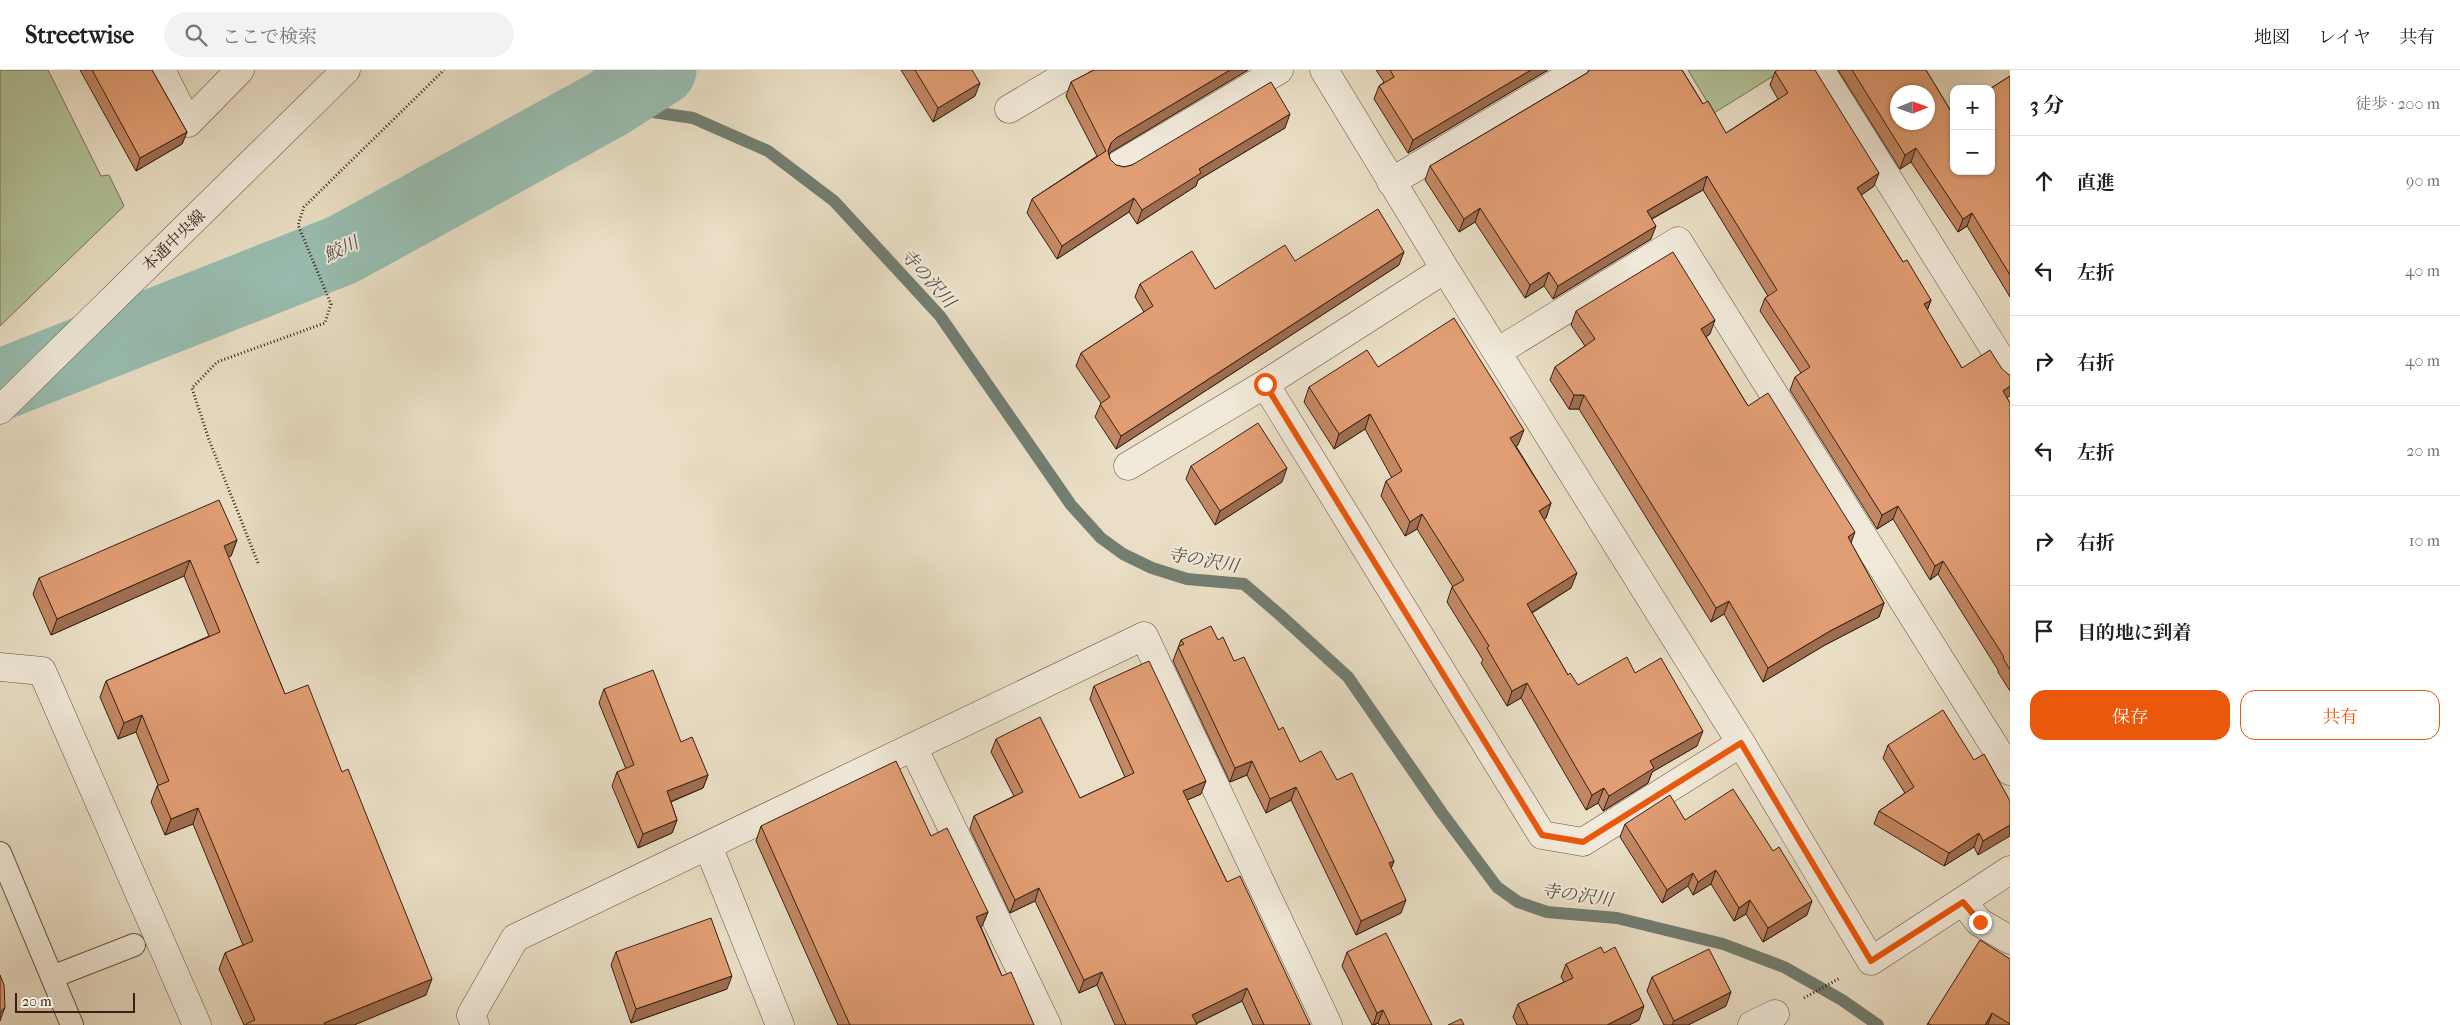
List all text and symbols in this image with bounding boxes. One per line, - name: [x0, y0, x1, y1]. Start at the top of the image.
- search box: [164, 12, 514, 57]
- text: Streetwise: [25, 21, 134, 49]
- icon: search: [182, 21, 210, 49]
- text: ここで検索: [222, 26, 317, 48]
- text: 地図: [2254, 27, 2290, 48]
- text: レイヤ: [2318, 27, 2371, 48]
- text: 共有: [2399, 27, 2435, 48]
- north arrow: [1890, 85, 1935, 130]
- map controls: [1950, 85, 1995, 175]
- button: +: [1950, 85, 1995, 130]
- text: 3 分: [2030, 93, 2064, 117]
- text: 徒歩 · 200 m: [2355, 94, 2440, 113]
- button: −: [1950, 130, 1995, 175]
- icon: ahead: [2030, 167, 2058, 195]
- text: 90 m: [2406, 171, 2440, 190]
- text: 直進: [2077, 172, 2115, 194]
- street label: 本通中央線: [138, 206, 209, 275]
- water label: 鮫川: [320, 231, 364, 267]
- water label: 寺の沢川: [896, 245, 961, 314]
- icon: left: [2030, 257, 2058, 285]
- text: 40 m: [2405, 261, 2440, 280]
- text: 左折: [2077, 262, 2115, 284]
- icon: right: [2030, 347, 2058, 375]
- text: 40 m: [2405, 351, 2440, 370]
- text: 右折: [2077, 352, 2115, 374]
- route start: [1254, 373, 1277, 396]
- icon: left: [2030, 437, 2058, 465]
- text: 20 m: [2406, 441, 2440, 460]
- text: 左折: [2077, 442, 2115, 464]
- icon: right: [2030, 527, 2058, 555]
- text: 10 m: [2409, 531, 2440, 550]
- text: 右折: [2077, 532, 2115, 554]
- water label: 寺の沢川: [1166, 544, 1242, 577]
- icon: arrive: [2030, 617, 2058, 645]
- text: 目的地に到着: [2077, 622, 2191, 644]
- button: 保存: [2030, 690, 2230, 740]
- button: 共有: [2240, 690, 2440, 740]
- water label: 寺の沢川: [1540, 880, 1616, 911]
- route end: [1969, 911, 1992, 934]
- scale bar: [15, 990, 135, 1013]
- text: 20 m: [22, 993, 52, 1010]

